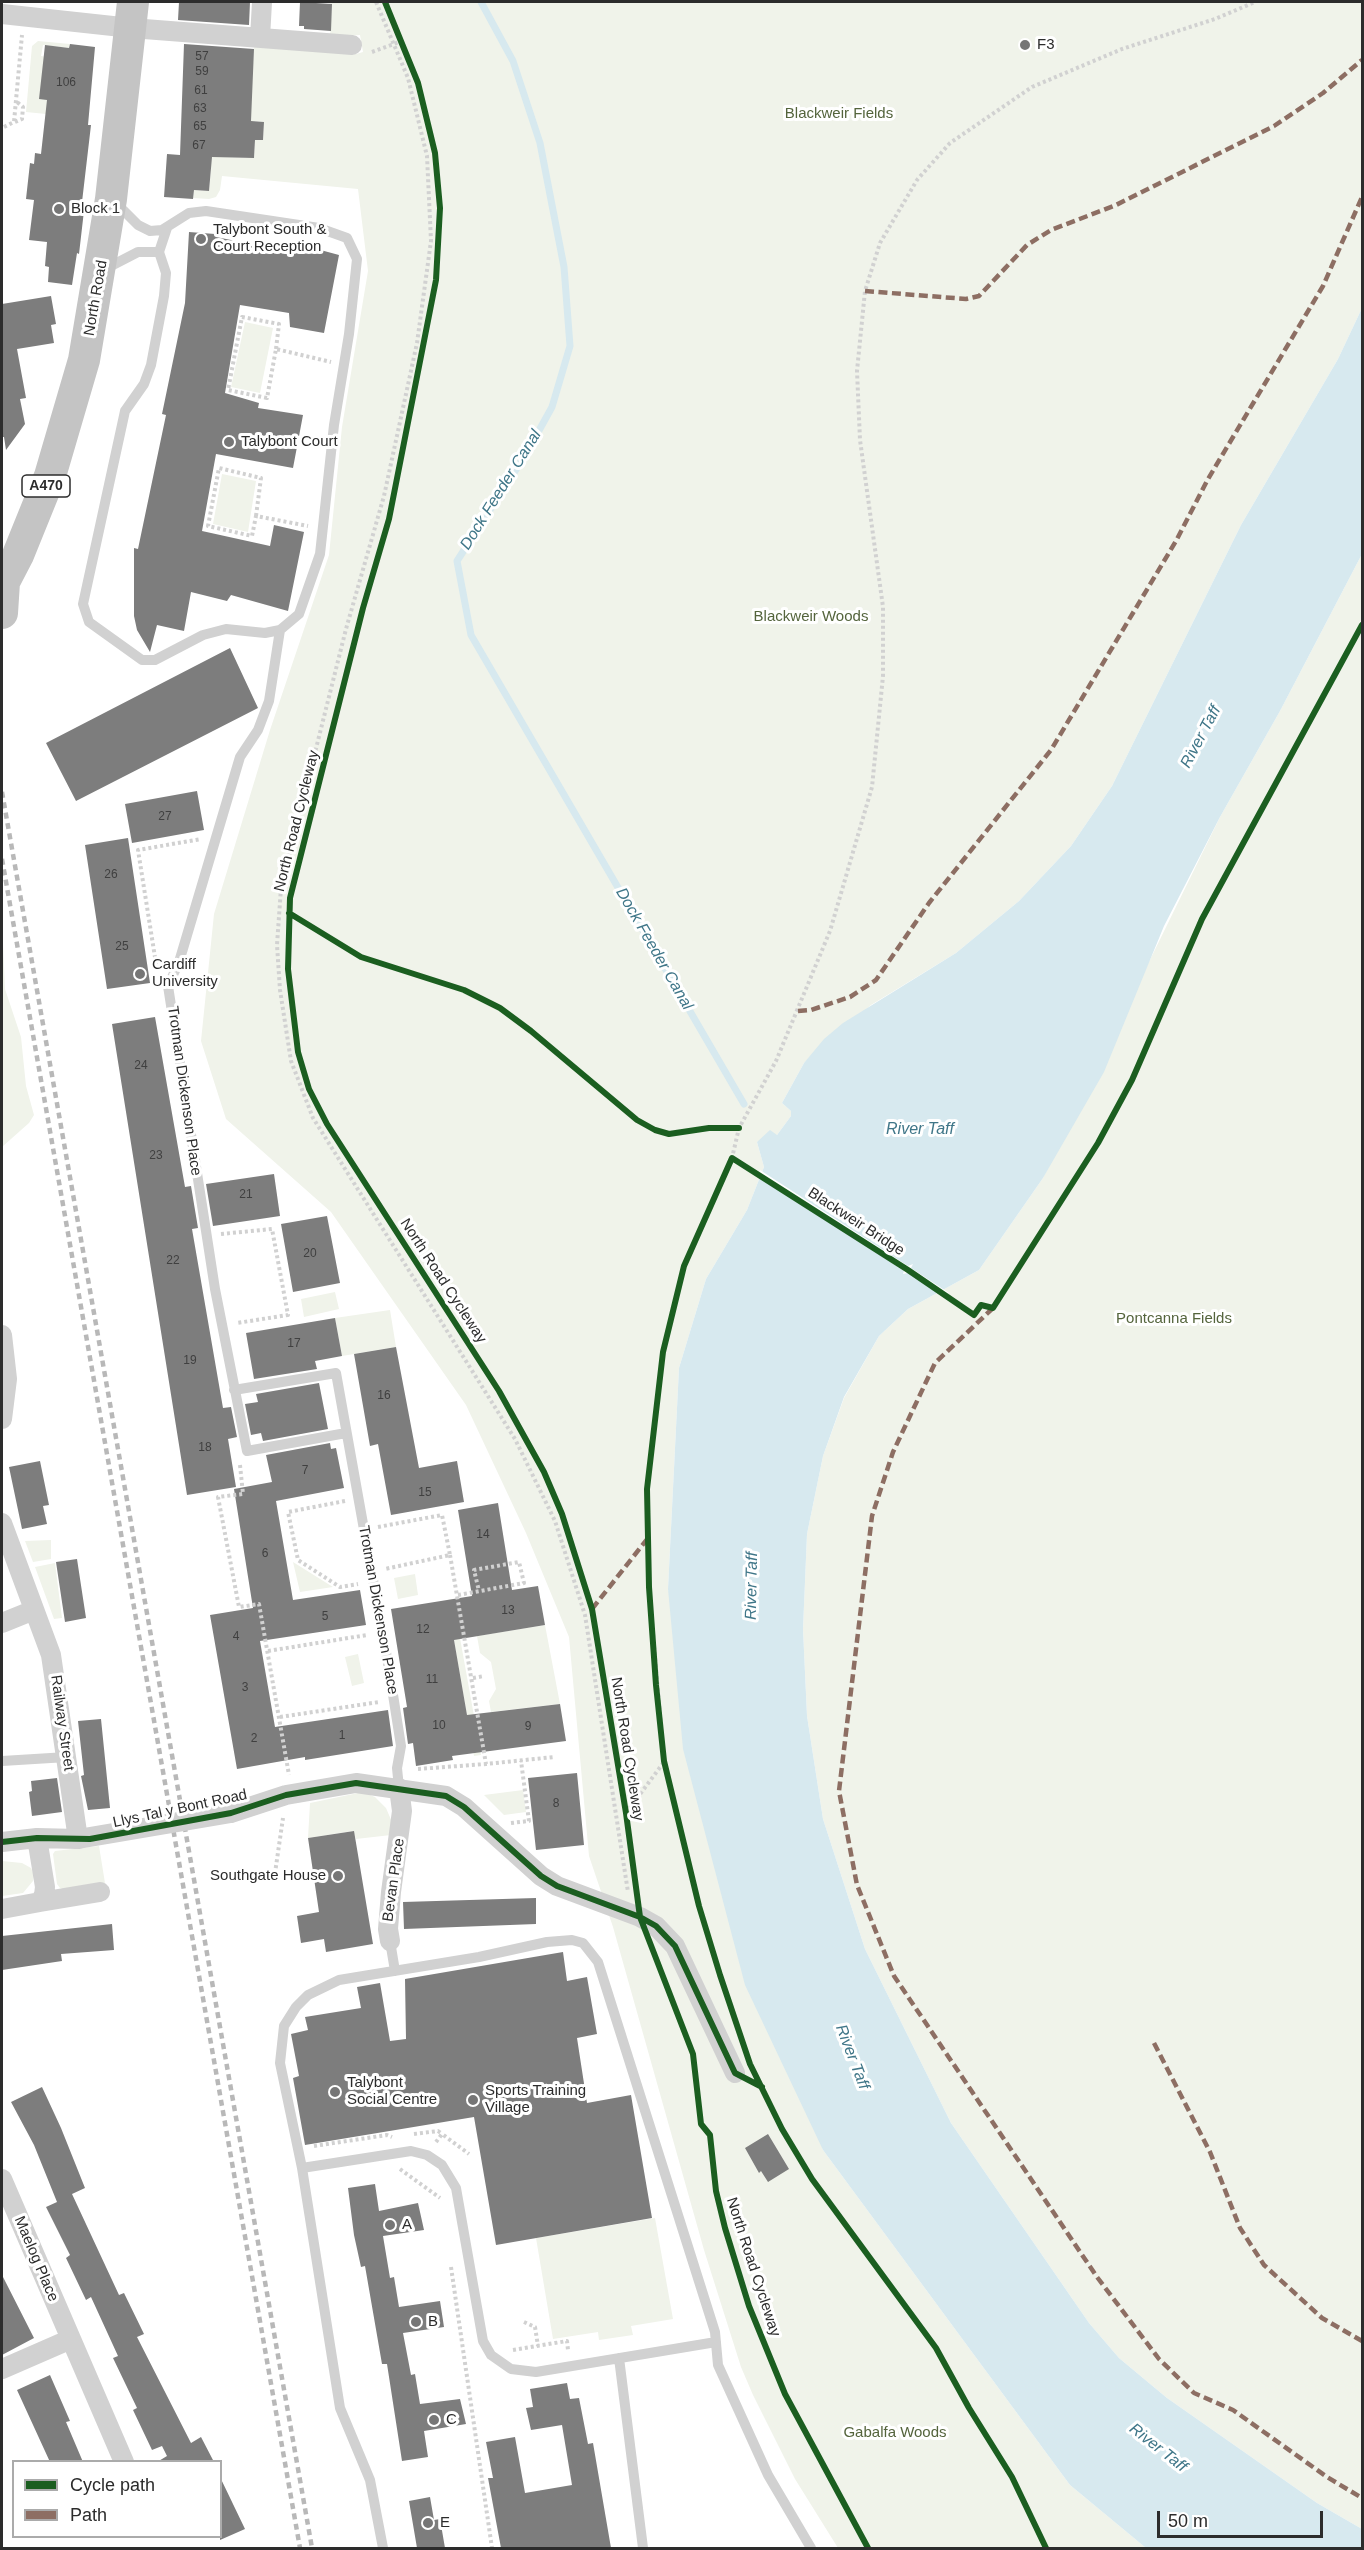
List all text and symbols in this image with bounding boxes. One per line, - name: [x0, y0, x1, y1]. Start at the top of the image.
- place label: F3: [1037, 36, 1055, 54]
- marker: F3: [1018, 38, 1032, 52]
- house number: 57: [195, 50, 209, 64]
- house number: 59: [195, 65, 209, 79]
- house number: 106: [56, 76, 76, 90]
- house number: 61: [194, 84, 208, 98]
- house number: 63: [193, 102, 207, 116]
- park label: Blackweir Fields: [785, 105, 893, 123]
- house number: 65: [193, 120, 207, 134]
- house number: 67: [192, 139, 206, 153]
- place label: Block 1: [71, 200, 120, 218]
- marker: Block 1: [52, 202, 66, 216]
- place label: Talybont South & Court Reception: [213, 221, 326, 256]
- marker: Talybont South & Court Reception: [194, 232, 208, 246]
- street label: North Road: [80, 259, 112, 337]
- water label: Dock Feeder Canal: [456, 426, 546, 554]
- place label: Talybont Court: [241, 433, 338, 451]
- marker: Talybont Court: [222, 435, 236, 449]
- road number: A470: [22, 475, 70, 497]
- park label: Blackweir Woods: [754, 608, 868, 626]
- water label: River Taff: [1177, 703, 1225, 771]
- street label: North Road Cycleway: [271, 748, 323, 894]
- house number: 27: [158, 810, 172, 824]
- house number: 26: [104, 868, 118, 882]
- water label: Dock Feeder Canal: [611, 885, 697, 1013]
- house number: 25: [115, 940, 129, 954]
- place label: Cardiff University: [152, 956, 218, 991]
- marker: Cardiff University: [133, 967, 147, 981]
- street label: Trotman Dickenson Place: [163, 1005, 205, 1177]
- house number: 24: [134, 1059, 148, 1073]
- water label: River Taff: [886, 1120, 954, 1140]
- house number: 23: [149, 1149, 163, 1163]
- street label: Blackweir Bridge: [804, 1184, 908, 1260]
- house number: 21: [239, 1188, 253, 1202]
- street label: North Road Cycleway: [396, 1215, 490, 1347]
- house number: 20: [303, 1247, 317, 1261]
- house number: 22: [166, 1254, 180, 1268]
- park label: Pontcanna Fields: [1116, 1310, 1232, 1328]
- house number: 17: [287, 1337, 301, 1351]
- house number: 19: [183, 1354, 197, 1368]
- house number: 16: [377, 1389, 391, 1403]
- house number: 18: [198, 1441, 212, 1455]
- house number: 7: [302, 1464, 308, 1478]
- house number: 15: [418, 1486, 432, 1500]
- street label: Trotman Dickenson Place: [354, 1524, 402, 1696]
- house number: 14: [476, 1528, 490, 1542]
- house number: 6: [262, 1547, 268, 1561]
- water label: River Taff: [742, 1552, 762, 1620]
- house number: 13: [501, 1604, 515, 1618]
- house number: 5: [322, 1610, 328, 1624]
- house number: 12: [416, 1623, 430, 1637]
- house number: 4: [233, 1630, 239, 1644]
- house number: 11: [426, 1673, 438, 1687]
- street label: Railway Street: [46, 1674, 78, 1772]
- street label: North Road Cycleway: [607, 1676, 647, 1822]
- house number: 3: [242, 1681, 248, 1695]
- house number: 10: [432, 1719, 446, 1733]
- house number: 9: [525, 1720, 531, 1734]
- house number: 1: [339, 1729, 345, 1743]
- house number: 2: [251, 1732, 257, 1746]
- street label: Llys Tal y Bont Road: [111, 1786, 249, 1832]
- house number: 8: [553, 1797, 559, 1811]
- street label: Bevan Place: [379, 1837, 409, 1923]
- place label: Southgate House: [210, 1867, 326, 1885]
- marker: Southgate House: [331, 1869, 345, 1883]
- water label: River Taff: [831, 2022, 873, 2092]
- place label: Talybont Social Centre: [347, 2074, 437, 2109]
- place label: Sports Training Village: [485, 2082, 586, 2117]
- marker: Talybont Social Centre: [328, 2085, 342, 2099]
- marker: Sports Training Village: [466, 2093, 480, 2107]
- street label: North Road Cycleway: [722, 2195, 784, 2339]
- street label: Maelog Place: [10, 2214, 62, 2304]
- place label: A: [402, 2216, 412, 2234]
- marker: A: [383, 2218, 397, 2232]
- place label: B: [428, 2313, 438, 2331]
- marker: B: [409, 2315, 423, 2329]
- place label: C: [446, 2411, 457, 2429]
- marker: C: [427, 2413, 441, 2427]
- water label: River Taff: [1125, 2420, 1191, 2476]
- park label: Gabalfa Woods: [843, 2424, 947, 2442]
- legend: [12, 2460, 222, 2538]
- text: Cycle path: [70, 2475, 155, 2495]
- scale bar: [1160, 2499, 1326, 2537]
- text: Path: [70, 2505, 107, 2525]
- text: 50 m: [1168, 2511, 1208, 2531]
- place label: E: [440, 2514, 450, 2532]
- marker: E: [421, 2516, 435, 2530]

